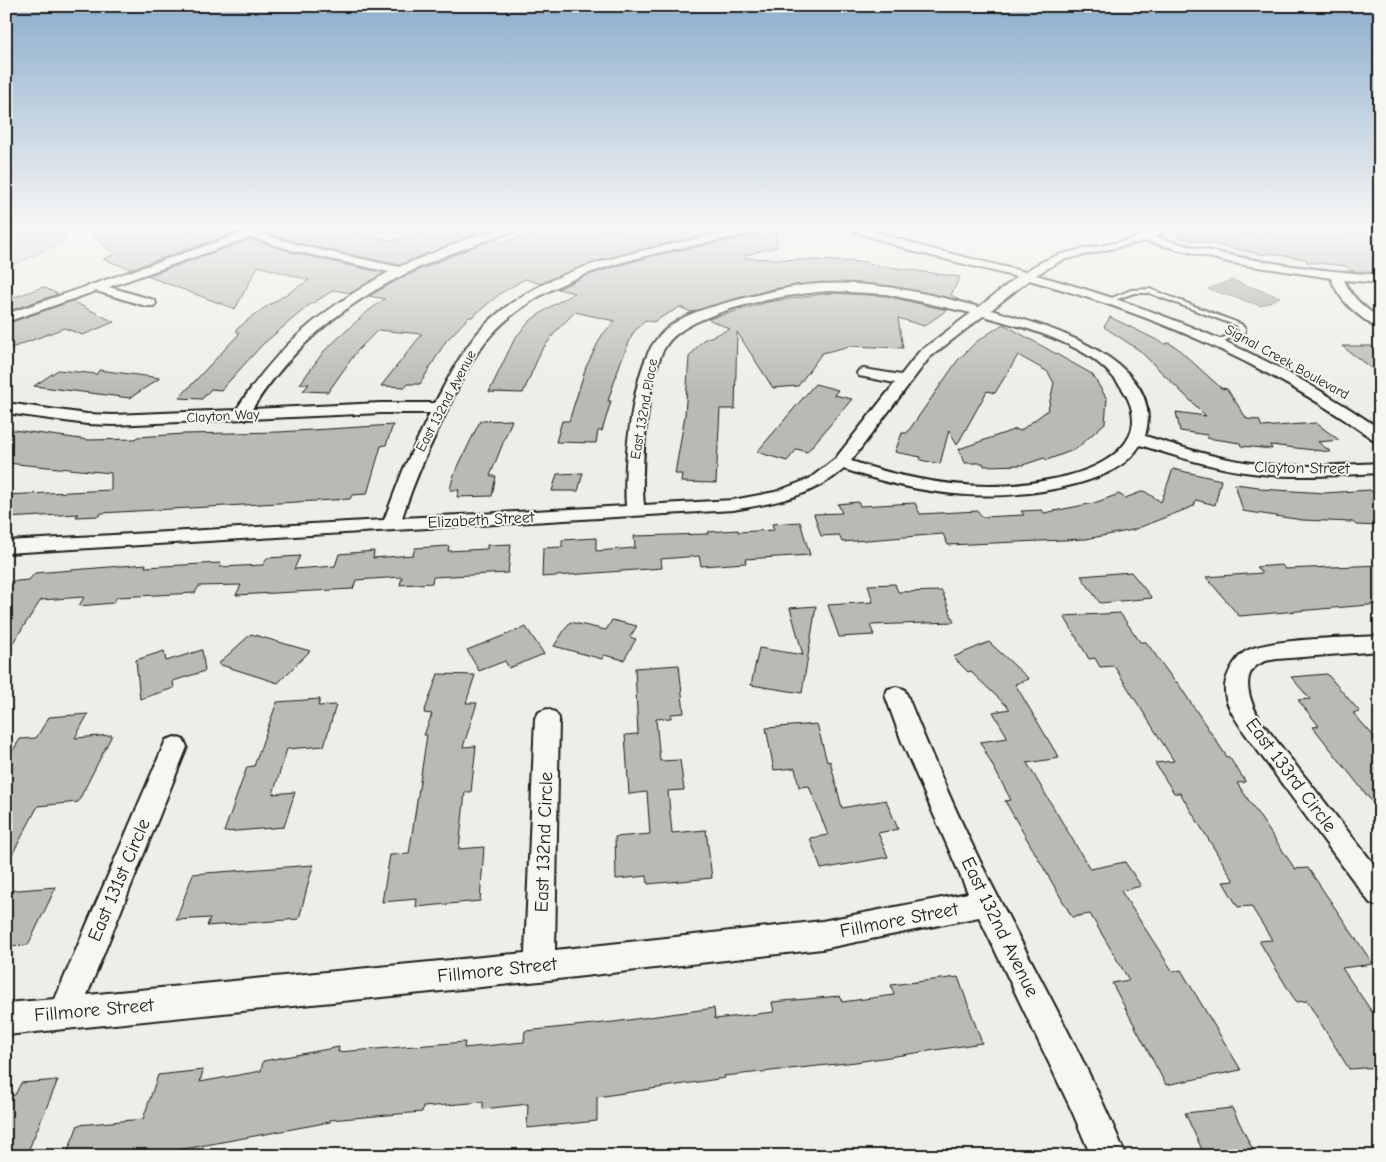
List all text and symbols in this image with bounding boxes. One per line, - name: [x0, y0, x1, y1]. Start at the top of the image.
- street label: Signal Creek Boulevard: [1222, 321, 1352, 403]
- street label: East 132nd Avenue: [412, 347, 480, 455]
- street label: East 132nd Place: [627, 357, 661, 461]
- street label: Clayton Way: [186, 406, 261, 426]
- street label: Clayton Street: [1254, 458, 1350, 478]
- street label: Elizabeth Street: [427, 508, 535, 532]
- street label: East 133rd Circle: [1241, 714, 1341, 836]
- street label: East 132nd Circle: [531, 771, 557, 913]
- street label: East 131st Circle: [83, 815, 155, 945]
- street label: East 132nd Avenue: [957, 854, 1043, 1000]
- street label: Fillmore Street: [838, 898, 961, 942]
- street label: Fillmore Street: [436, 953, 558, 987]
- street label: Fillmore Street: [33, 994, 155, 1026]

